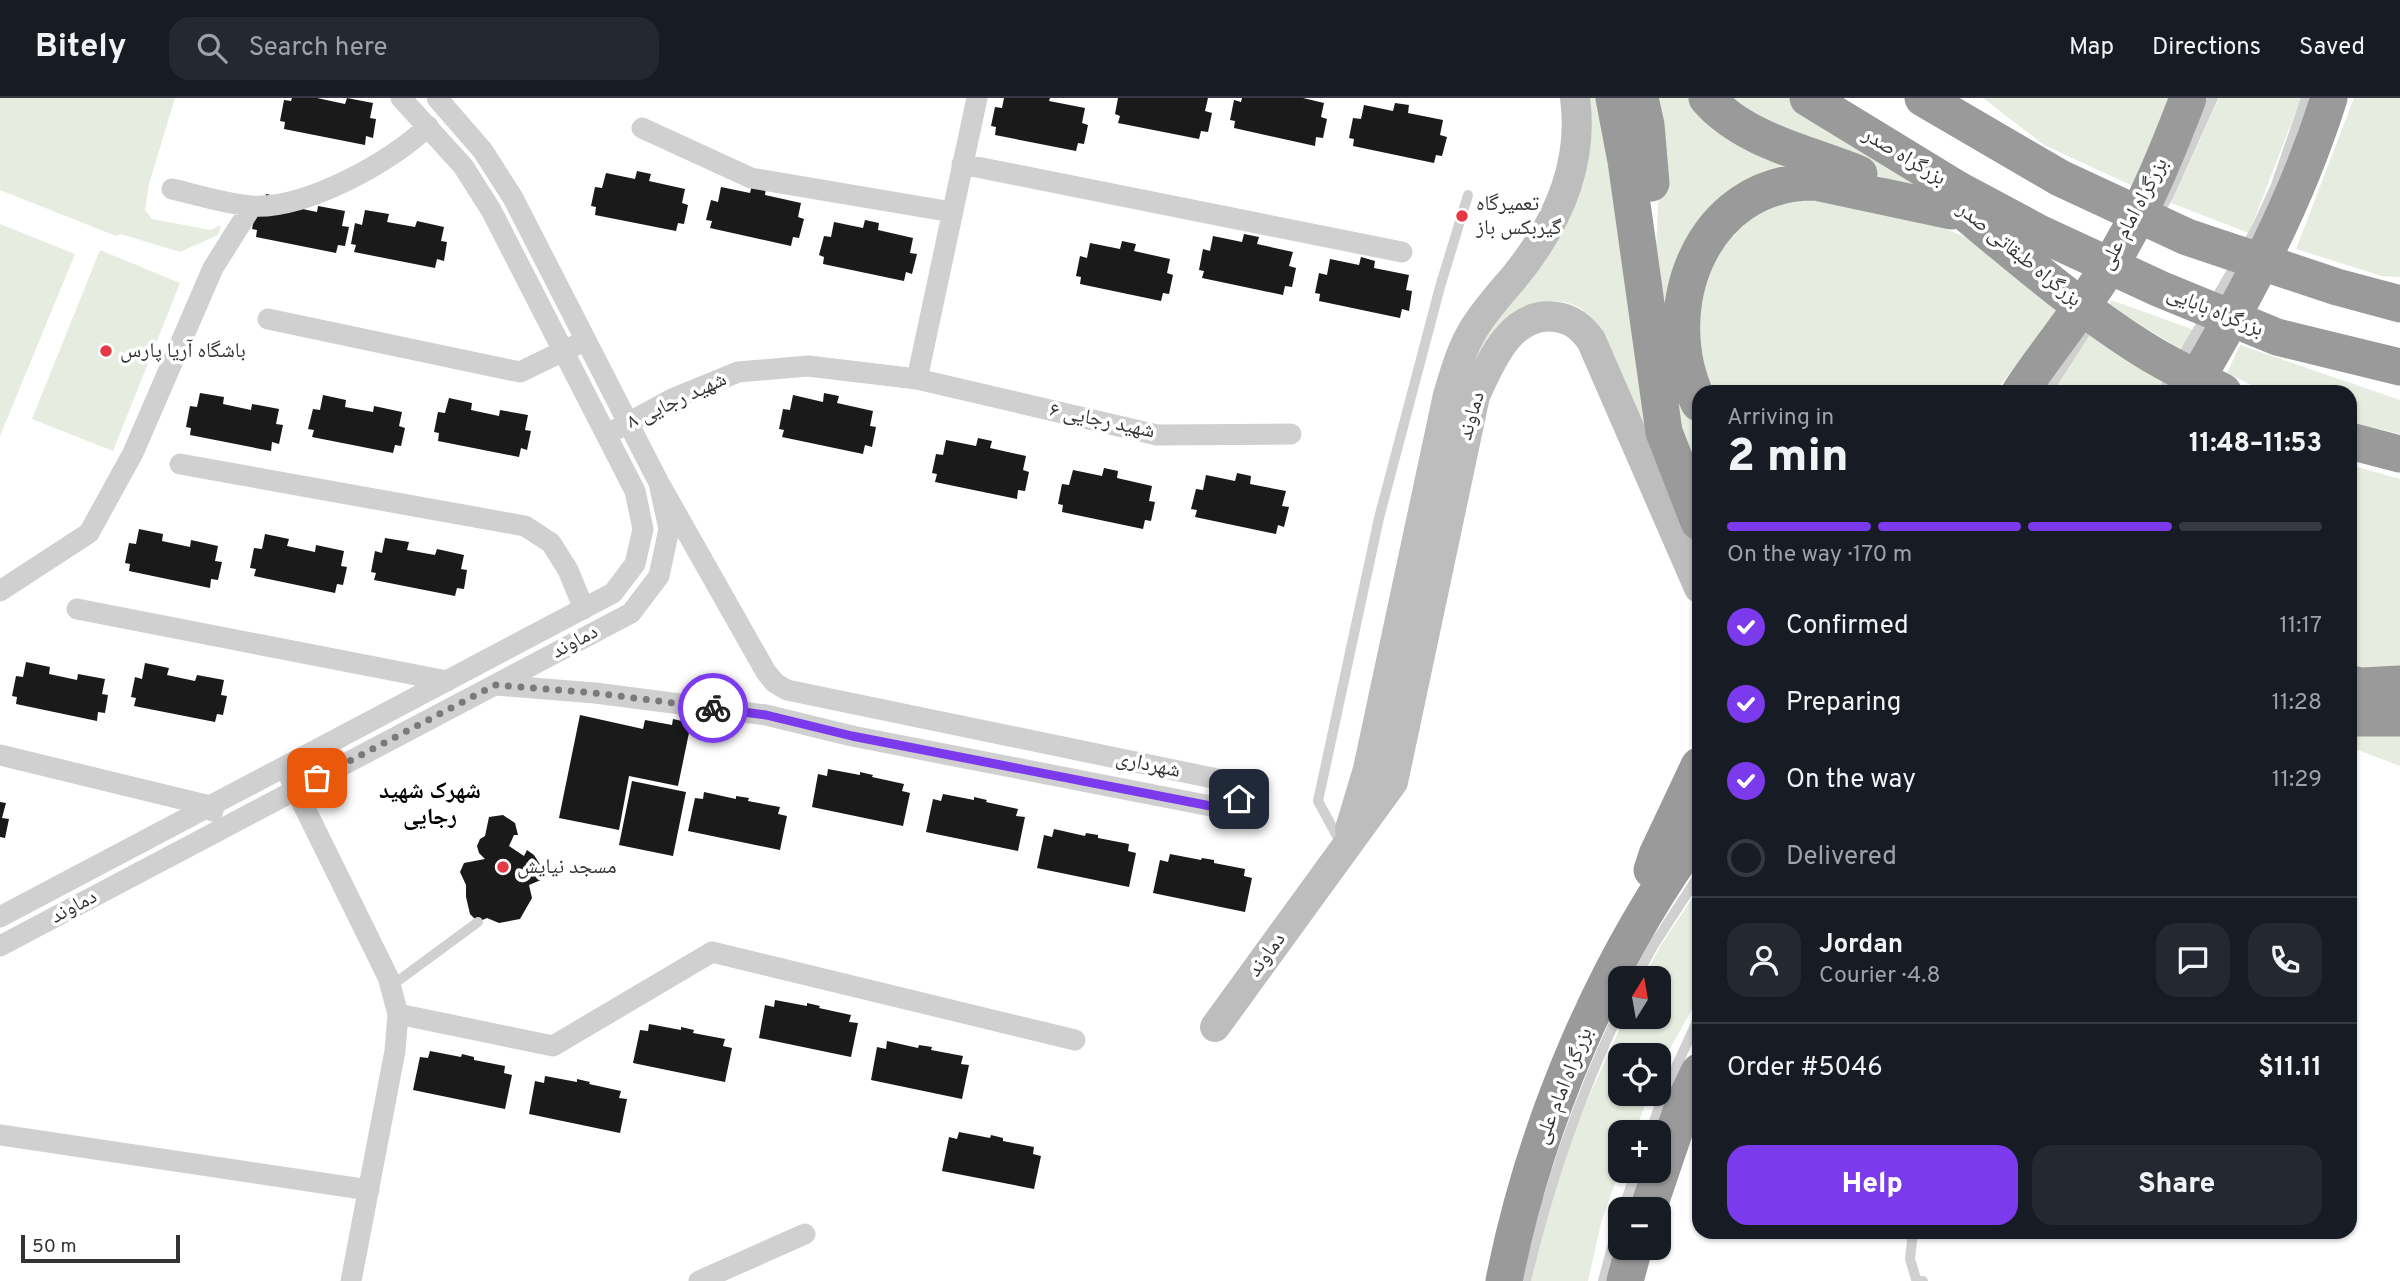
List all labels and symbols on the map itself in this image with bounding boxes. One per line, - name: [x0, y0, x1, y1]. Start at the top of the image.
- street label: بزرگراه صدر: [1856, 121, 1951, 192]
- street label: بزرگراه امام علی: [2093, 153, 2175, 275]
- place label: تعمیرگاه گیربکس باز: [1475, 191, 1562, 242]
- street label: بزرگراه طبقاتی صدر: [1950, 196, 2087, 314]
- marker: تعمیرگاه گیربکس باز: [1454, 208, 1470, 224]
- street label: بزرگراه بابایی: [2163, 280, 2267, 344]
- place label: باشگاه آریا پارس: [120, 338, 246, 365]
- marker: باشگاه آریا پارس: [98, 343, 114, 359]
- street label: شهید رجایی ۸: [623, 366, 731, 436]
- street label: دماوند: [1452, 389, 1492, 443]
- street label: شهید رجایی ۶: [1047, 397, 1157, 445]
- street label: دماوند: [547, 619, 603, 665]
- courier: [678, 673, 748, 743]
- street label: شهرداری: [1113, 745, 1183, 785]
- pin: [287, 748, 347, 808]
- pin: [1209, 769, 1269, 829]
- district label: شهرک شهید رجایی: [379, 778, 481, 833]
- place label: مسجد نیایش: [517, 854, 617, 881]
- marker: مسجد نیایش: [495, 859, 511, 875]
- street label: دماوند: [46, 884, 102, 930]
- street label: دماوند: [1242, 927, 1292, 983]
- north arrow: [1608, 966, 1671, 1029]
- street label: بزرگراه امام علی: [1528, 1024, 1600, 1148]
- scale bar: [21, 1232, 180, 1264]

